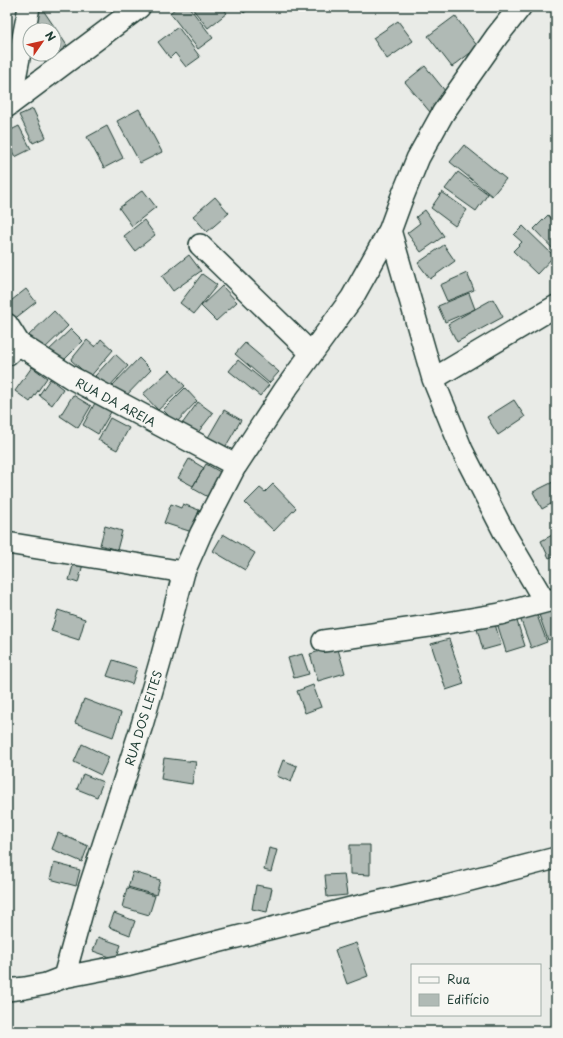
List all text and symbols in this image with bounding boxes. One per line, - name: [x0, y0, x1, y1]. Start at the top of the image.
- north arrow: [22, 22, 62, 62]
- text: N: [41, 28, 60, 45]
- street label: RUA DA AREIA: [73, 373, 159, 431]
- street label: RUA DOS LEITES: [120, 668, 166, 768]
- legend: [411, 964, 541, 1016]
- text: Rua: [447, 970, 471, 988]
- text: Edifício: [447, 990, 489, 1008]

